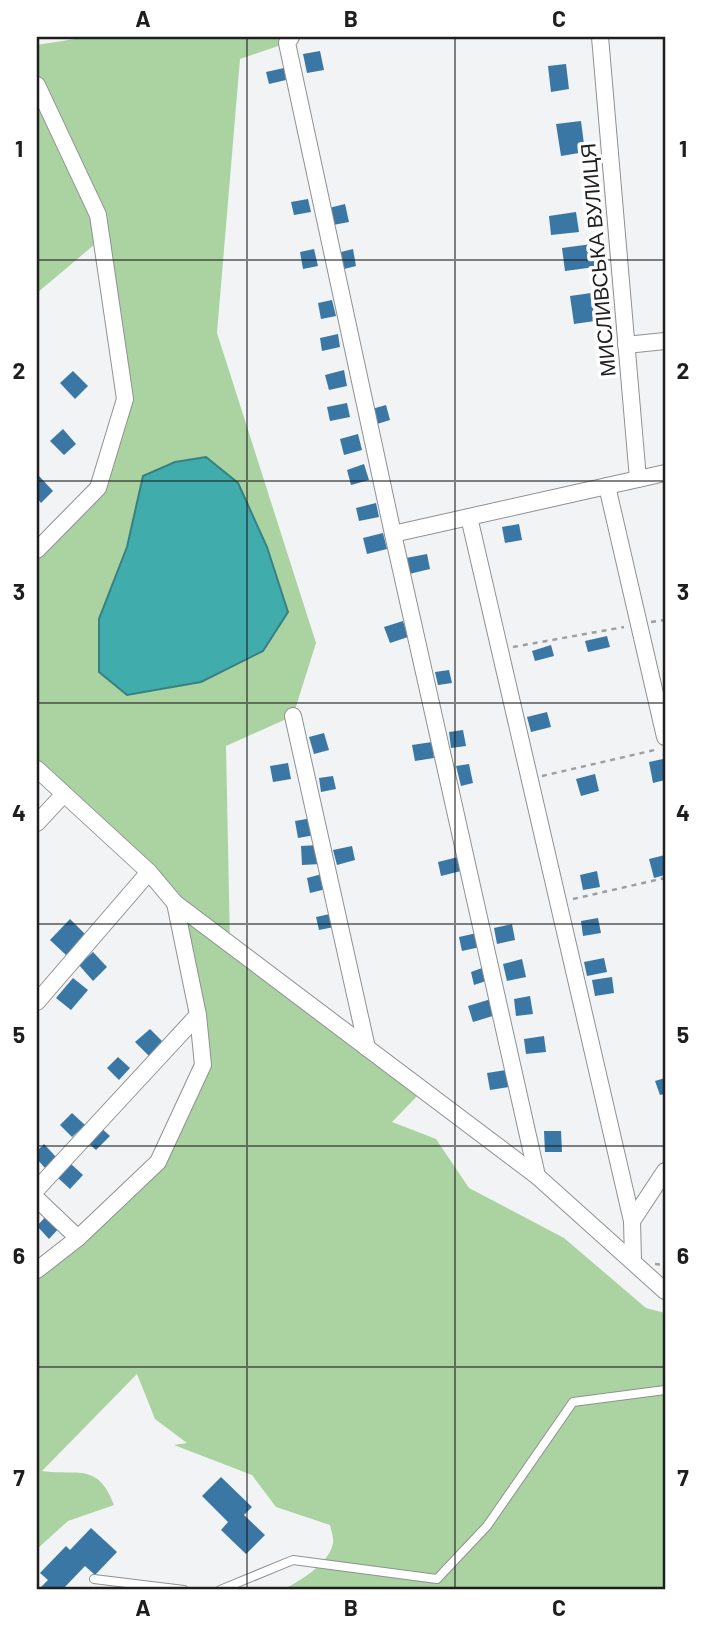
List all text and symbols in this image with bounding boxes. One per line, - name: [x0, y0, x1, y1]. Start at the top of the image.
- text: A: [135, 4, 151, 32]
- text: B: [344, 4, 358, 32]
- text: C: [552, 4, 566, 32]
- text: 1: [15, 134, 23, 162]
- text: 1: [679, 134, 687, 162]
- street label: МИСЛИВСЬКА ВУЛИЦЯ: [574, 142, 620, 378]
- text: 2: [13, 356, 25, 384]
- text: 2: [677, 356, 689, 384]
- text: 3: [13, 577, 25, 605]
- text: 3: [677, 577, 689, 605]
- text: 4: [12, 798, 26, 826]
- text: 4: [676, 798, 690, 826]
- text: 5: [13, 1020, 25, 1048]
- text: 5: [677, 1020, 689, 1048]
- text: 6: [13, 1241, 25, 1269]
- text: 6: [677, 1241, 689, 1269]
- text: 7: [13, 1463, 25, 1491]
- text: 7: [677, 1463, 689, 1491]
- text: A: [135, 1593, 151, 1621]
- text: B: [344, 1593, 358, 1621]
- text: C: [552, 1593, 566, 1621]

